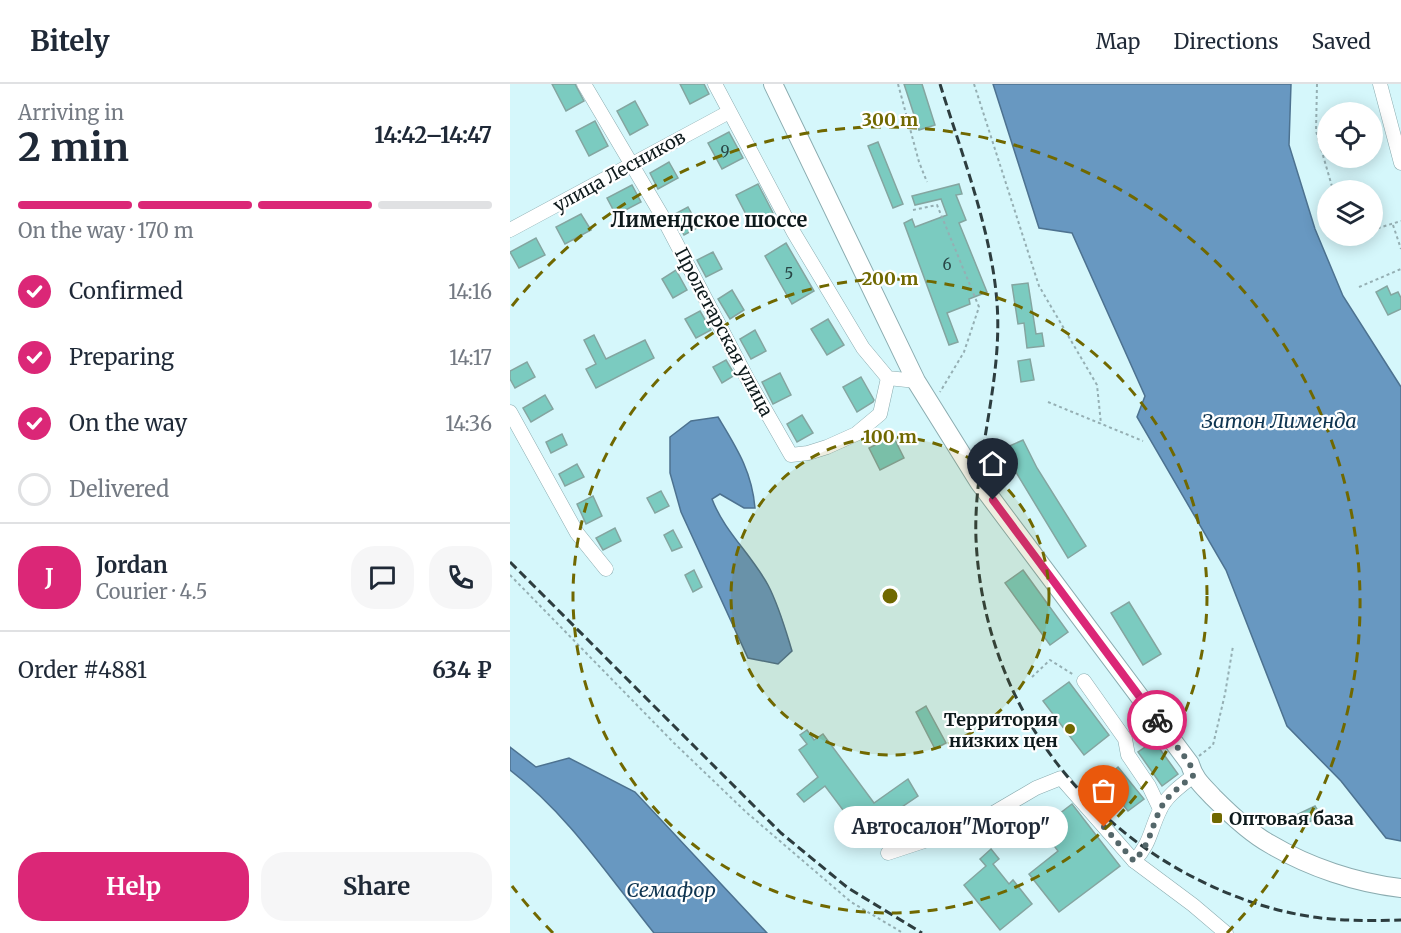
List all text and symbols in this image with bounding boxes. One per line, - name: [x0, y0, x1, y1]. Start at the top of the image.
- text: Bitely: [30, 23, 110, 59]
- text: Map: [1096, 28, 1140, 55]
- text: Directions: [1173, 28, 1278, 55]
- text: Saved: [1311, 28, 1371, 55]
- text: Arriving in: [18, 100, 124, 125]
- map controls: [1317, 102, 1383, 246]
- button: locate: [1317, 102, 1383, 168]
- text: 300 m: [862, 108, 918, 131]
- text: 14:42–14:47: [374, 121, 492, 149]
- text: 2 min: [18, 123, 129, 172]
- street label: улица Лесников: [549, 125, 689, 217]
- house number: 9: [720, 142, 730, 161]
- button: layers: [1317, 180, 1383, 246]
- district label: Лимендское шоссе: [611, 207, 808, 232]
- text: On the way · 170 m: [18, 218, 194, 243]
- street label: Пролетарская улица: [670, 244, 778, 421]
- house number: 6: [942, 255, 952, 274]
- house number: 5: [785, 264, 793, 283]
- text: 200 m: [862, 267, 918, 290]
- icon: check: [18, 275, 51, 308]
- text: Confirmed: [69, 277, 183, 305]
- text: 14:16: [448, 279, 492, 304]
- icon: check: [18, 341, 51, 374]
- text: Preparing: [69, 343, 174, 371]
- text: 14:17: [449, 345, 492, 370]
- icon: check: [18, 407, 51, 440]
- water label: Затон Лименда: [1201, 408, 1357, 433]
- text: On the way: [69, 409, 187, 437]
- text: 14:36: [445, 411, 492, 436]
- text: 100 m: [863, 425, 917, 448]
- pin: [967, 438, 1018, 500]
- icon: home: [976, 447, 1009, 480]
- text: Delivered: [69, 475, 169, 503]
- button: chat: [351, 546, 414, 609]
- button: phone: [429, 546, 492, 609]
- text: Jordan: [96, 551, 168, 579]
- text: J: [45, 563, 54, 591]
- text: Courier · 4.5: [96, 579, 208, 604]
- centre of rings: [880, 586, 900, 606]
- text: Order #4881: [18, 656, 147, 684]
- text: 634 ₽: [432, 656, 492, 684]
- courier: [1127, 690, 1187, 750]
- icon: bike: [1141, 704, 1174, 737]
- place label: Территория низких цен: [944, 708, 1058, 752]
- marker: Территория низких цен: [1063, 722, 1077, 736]
- pin: [1078, 765, 1129, 827]
- icon: bag: [1087, 774, 1120, 807]
- callout: Автосалон"Мотор": [834, 806, 1068, 848]
- place label: Оптовая база: [1229, 807, 1354, 830]
- marker: Оптовая база: [1210, 811, 1224, 825]
- text: Автосалон"Мотор": [852, 814, 1050, 839]
- button: Help: [18, 852, 249, 921]
- button: Share: [261, 852, 492, 921]
- water label: Семафор: [626, 877, 716, 902]

